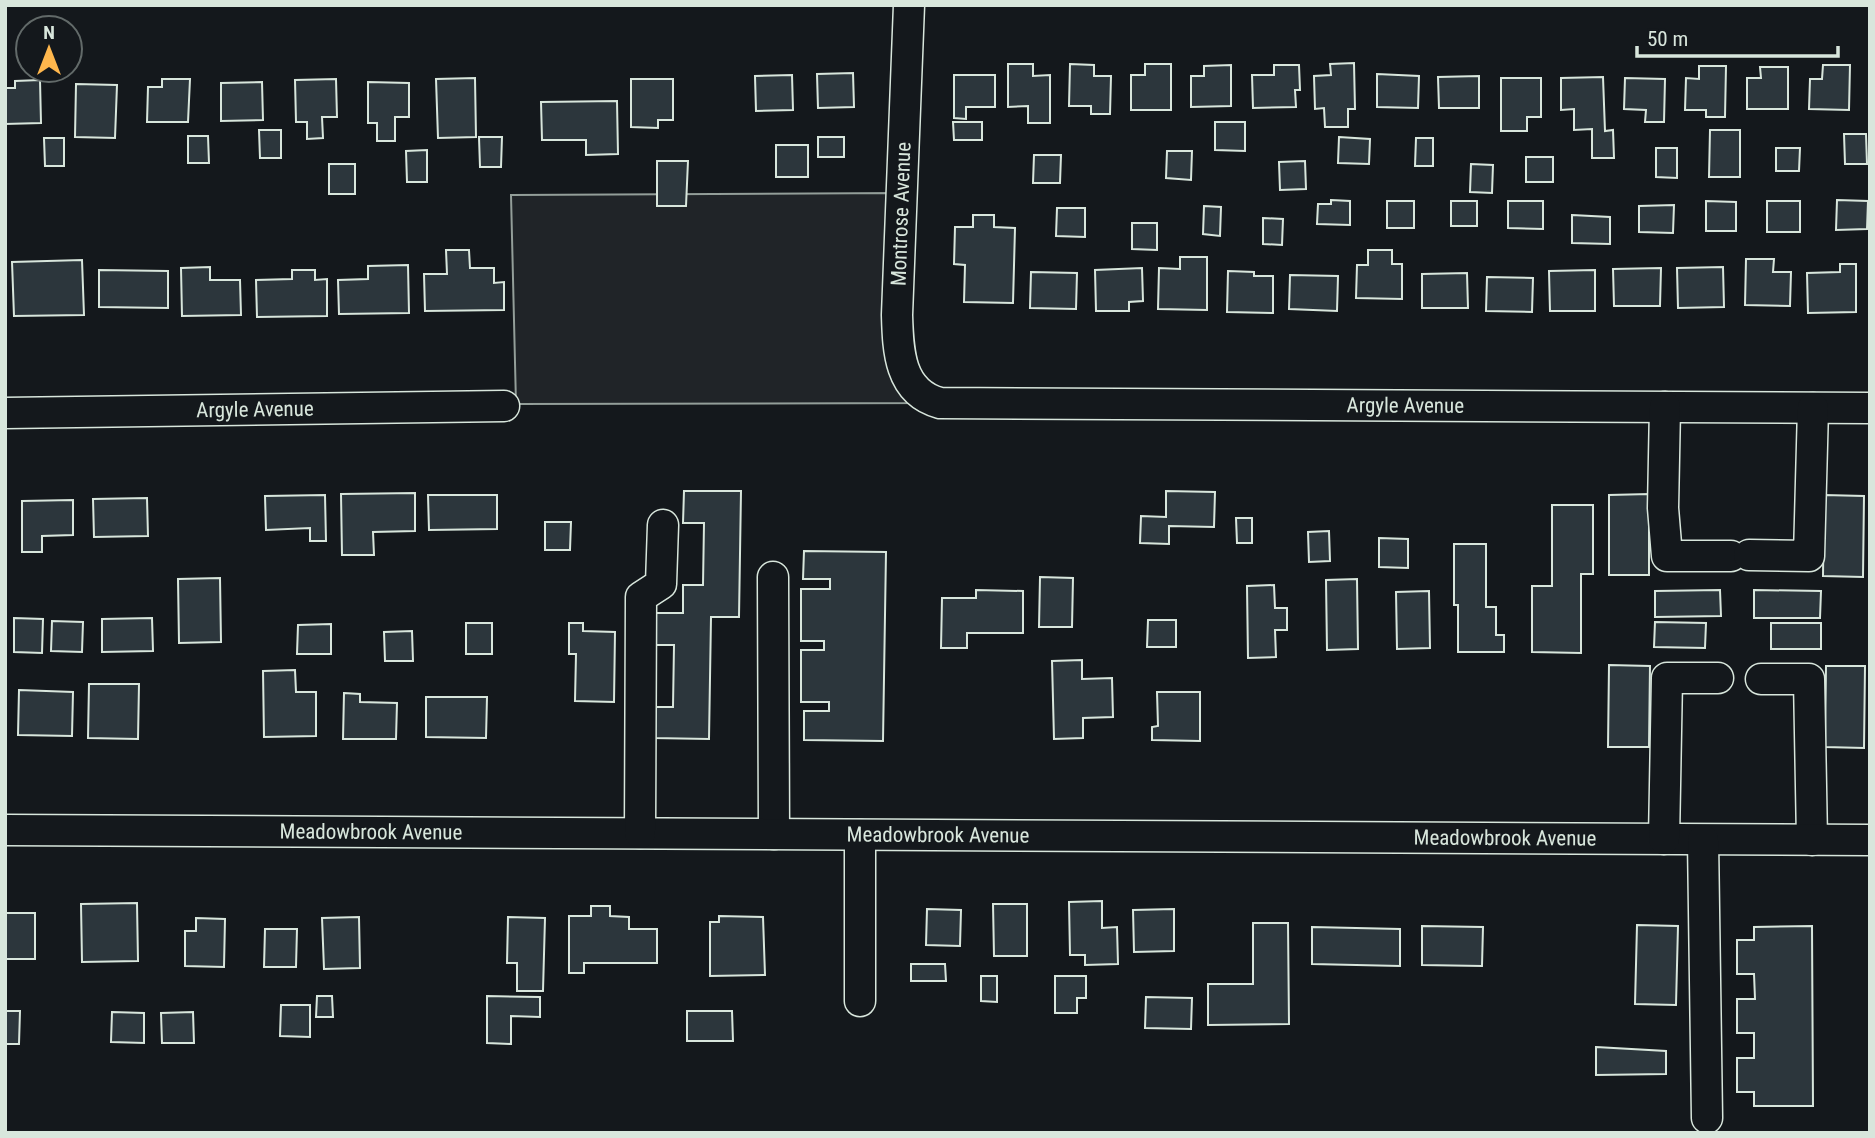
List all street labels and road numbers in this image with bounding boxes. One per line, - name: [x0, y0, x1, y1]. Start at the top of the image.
- street label: Montrose Avenue: [886, 141, 916, 286]
- street label: Argyle Avenue: [1347, 393, 1464, 418]
- street label: Argyle Avenue: [196, 397, 314, 422]
- street label: Meadowbrook Avenue: [280, 819, 463, 844]
- street label: Meadowbrook Avenue: [847, 823, 1030, 847]
- street label: Meadowbrook Avenue: [1413, 826, 1597, 851]

